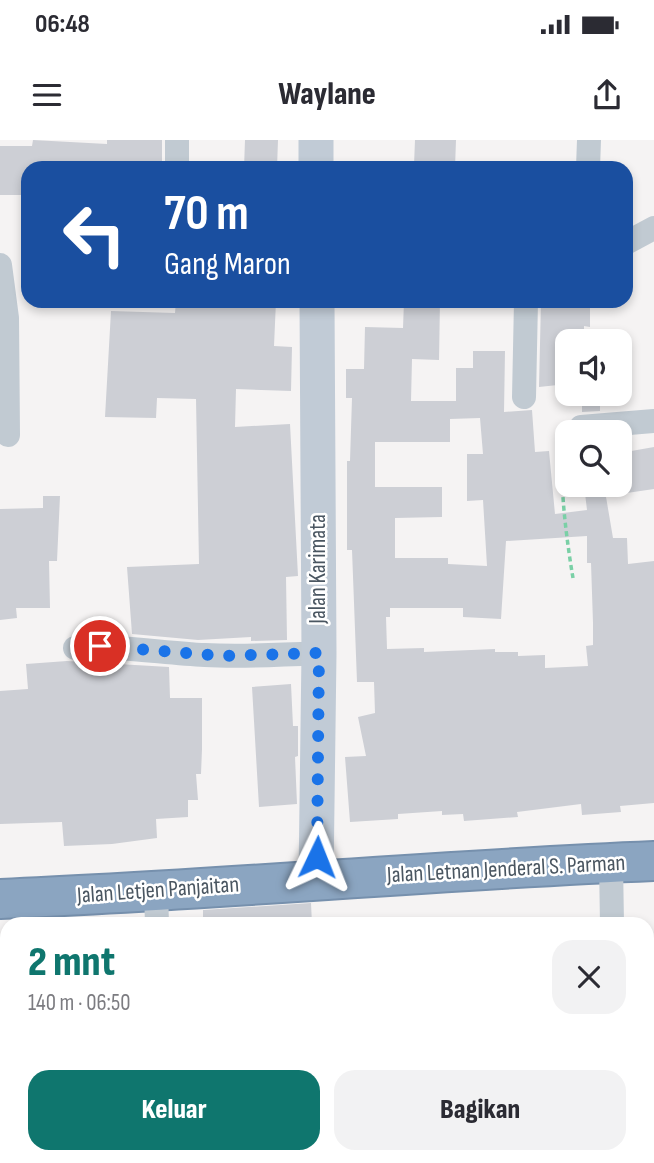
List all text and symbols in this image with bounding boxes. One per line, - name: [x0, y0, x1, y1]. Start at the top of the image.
- text: 06:48: [35, 9, 90, 40]
- text: Waylane: [278, 75, 376, 114]
- icon: menu: [28, 76, 66, 114]
- icon: share: [588, 76, 626, 114]
- text: 70 m: [164, 185, 249, 244]
- icon: left: [49, 189, 140, 280]
- text: Gang Maron: [164, 245, 291, 284]
- map controls: [555, 329, 632, 497]
- button: sound: [555, 329, 632, 406]
- button: search: [555, 420, 632, 497]
- street label: Jalan Karimata: [304, 514, 332, 625]
- pin: [70, 616, 130, 676]
- icon: arrive: [81, 627, 119, 665]
- position arrow: [280, 820, 354, 894]
- street label: Jalan Letnan Jenderal S. Parman: [385, 849, 626, 889]
- street label: Jalan Letjen Panjaitan: [75, 870, 240, 910]
- text: 2 mnt: [28, 937, 115, 988]
- button: close: [552, 940, 626, 1014]
- text: 140 m · 06:50: [28, 989, 130, 1017]
- button: Keluar: [28, 1070, 320, 1150]
- button: Bagikan: [334, 1070, 626, 1150]

